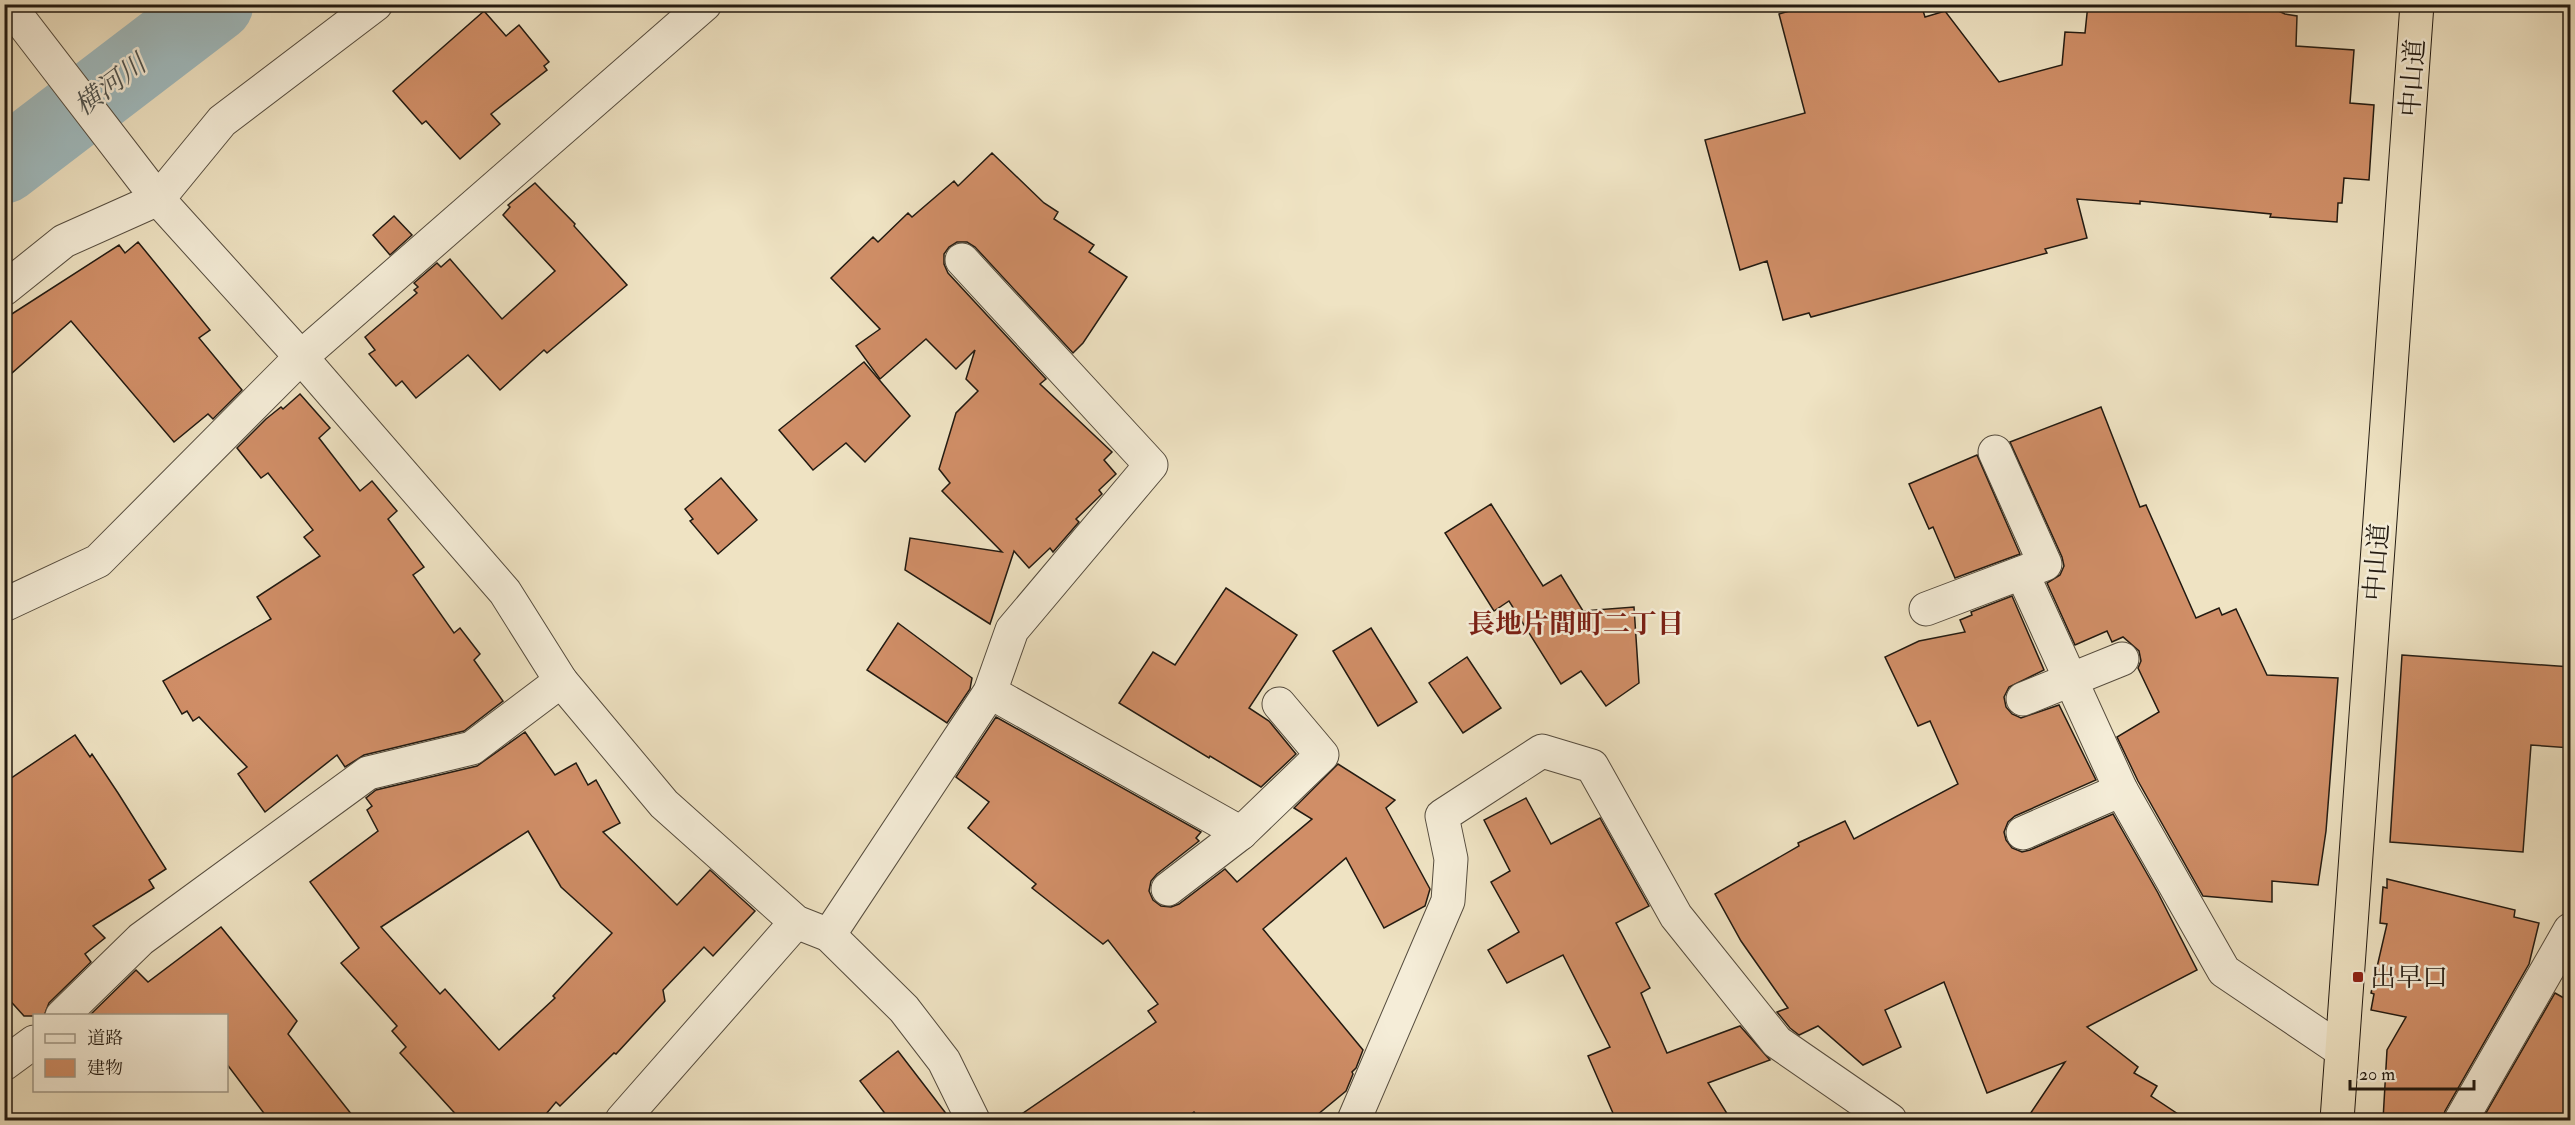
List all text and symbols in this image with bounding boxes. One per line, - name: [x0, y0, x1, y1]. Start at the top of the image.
- street label: 中山道: [2394, 38, 2432, 118]
- water label: 横河川: [68, 46, 155, 123]
- street label: 中山道: [2358, 522, 2396, 602]
- district label: 長地片間町二丁目: [1468, 608, 1684, 641]
- place label: 出早口: [2370, 962, 2448, 994]
- marker: 出早口: [2351, 970, 2365, 984]
- legend: [33, 1014, 228, 1092]
- text: 道路: [87, 1027, 123, 1050]
- scale bar: [2350, 1053, 2474, 1091]
- text: 建物: [87, 1057, 123, 1080]
- text: 20 m: [2359, 1063, 2395, 1086]

